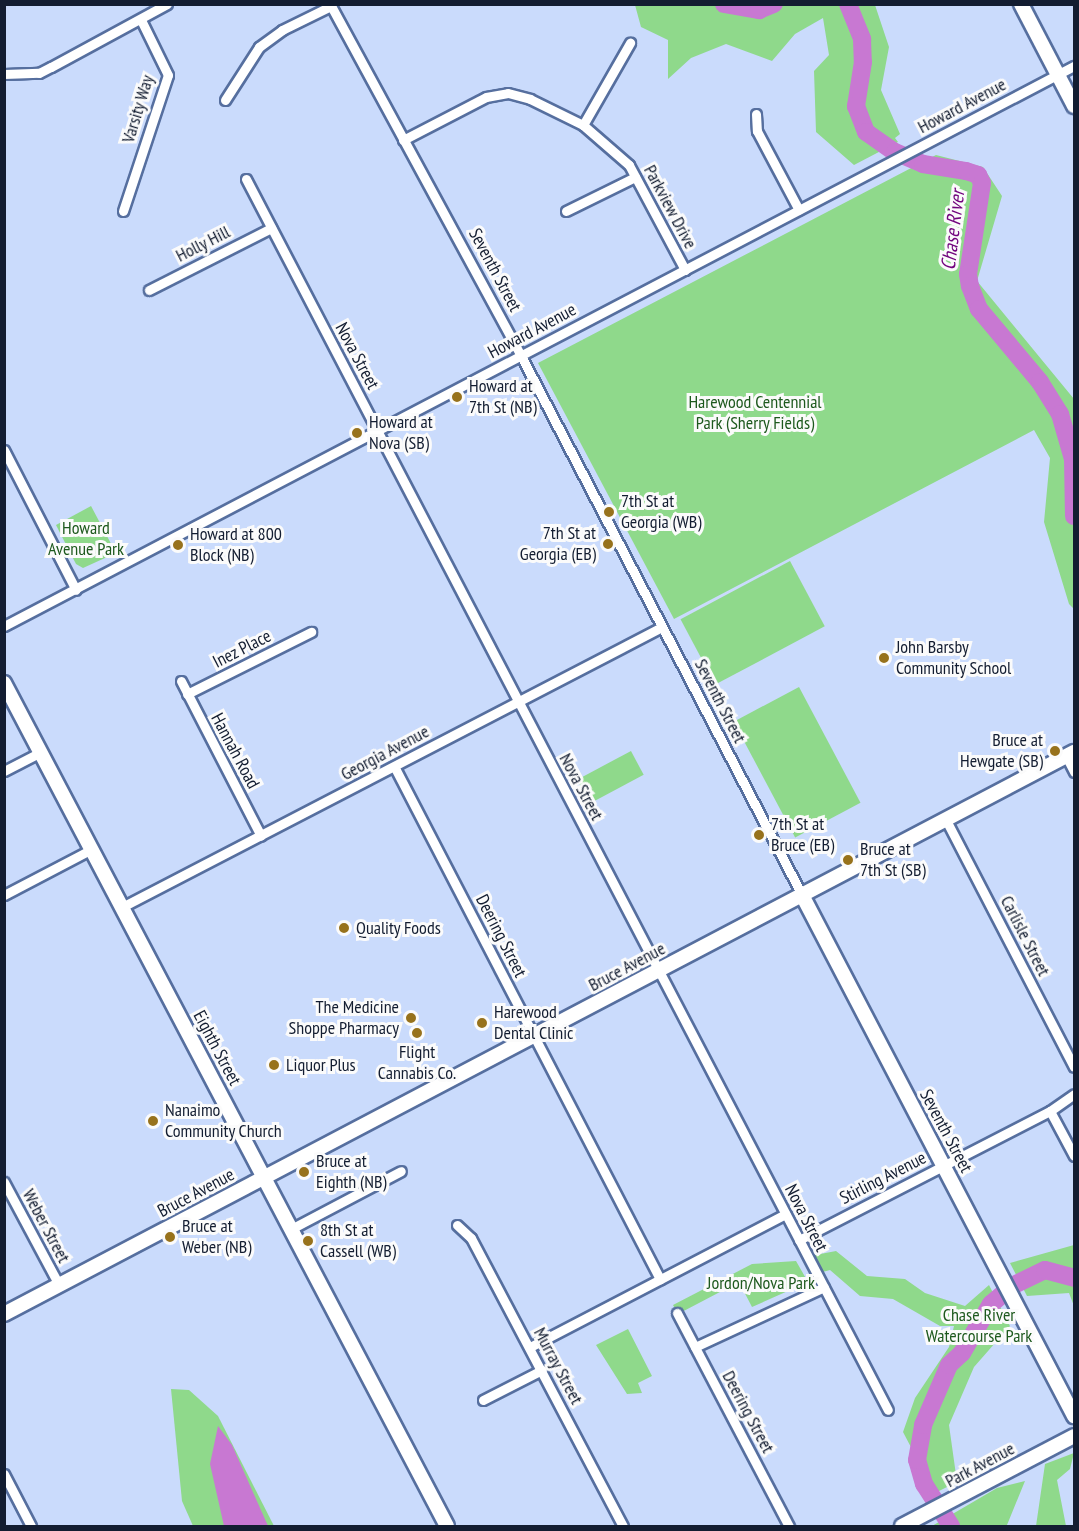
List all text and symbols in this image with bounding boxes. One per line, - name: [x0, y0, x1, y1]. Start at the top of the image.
- street label: Varsity Way: [117, 72, 159, 146]
- street label: Howard Avenue: [914, 74, 1010, 138]
- street label: Parkview Drive: [639, 161, 701, 253]
- water label: Chase River: [936, 189, 970, 271]
- street label: Holly Hill: [172, 221, 234, 267]
- street label: Seventh Street: [464, 225, 526, 315]
- street label: Howard Avenue: [484, 299, 580, 363]
- street label: Nova Street: [330, 319, 384, 393]
- place label: Howard at 7th St (NB): [469, 376, 537, 418]
- marker: Howard at 7th St (NB): [450, 390, 464, 404]
- park label: Harewood Centennial Park (Sherry Fields): [688, 392, 822, 434]
- place label: Howard at Nova (SB): [369, 412, 433, 454]
- marker: Howard at Nova (SB): [350, 426, 364, 440]
- place label: 7th St at Georgia (WB): [621, 491, 702, 534]
- marker: 7th St at Georgia (WB): [602, 505, 616, 519]
- park label: Howard Avenue Park: [48, 518, 124, 560]
- place label: 7th St at Georgia (EB): [520, 523, 596, 566]
- place label: Howard at 800 Block (NB): [190, 524, 282, 566]
- marker: 7th St at Georgia (EB): [601, 537, 615, 551]
- marker: Howard at 800 Block (NB): [171, 538, 185, 552]
- street label: Inez Place: [209, 625, 275, 673]
- place label: John Barsby Community School: [896, 637, 1012, 680]
- marker: John Barsby Community School: [877, 651, 891, 665]
- street label: Seventh Street: [690, 656, 750, 746]
- street label: Hannah Road: [206, 710, 264, 792]
- street label: Georgia Avenue: [337, 721, 433, 785]
- place label: Bruce at Hewgate (SB): [960, 730, 1043, 772]
- marker: Bruce at Hewgate (SB): [1048, 744, 1062, 758]
- street label: Nova Street: [554, 750, 608, 824]
- place label: 7th St at Bruce (EB): [771, 814, 834, 856]
- marker: 7th St at Bruce (EB): [752, 828, 766, 842]
- place label: Bruce at 7th St (SB): [860, 839, 926, 882]
- marker: Bruce at 7th St (SB): [841, 853, 855, 867]
- street label: Deering Street: [471, 891, 531, 981]
- street label: Carlisle Street: [996, 892, 1054, 980]
- place label: Quality Foods: [356, 917, 441, 939]
- marker: Quality Foods: [337, 921, 351, 935]
- street label: Bruce Avenue: [585, 938, 669, 996]
- place label: The Medicine Shoppe Pharmacy: [289, 997, 399, 1040]
- place label: Harewood Dental Clinic: [494, 1002, 574, 1044]
- street label: Eighth Street: [188, 1007, 246, 1089]
- marker: The Medicine Shoppe Pharmacy: [404, 1011, 418, 1025]
- marker: Harewood Dental Clinic: [475, 1016, 489, 1030]
- marker: Flight Cannabis Co.: [410, 1026, 424, 1040]
- place label: Flight Cannabis Co.: [378, 1042, 456, 1084]
- place label: Liquor Plus: [286, 1054, 356, 1076]
- marker: Liquor Plus: [267, 1058, 281, 1072]
- street label: Seventh Street: [915, 1086, 977, 1176]
- place label: Nanaimo Community Church: [165, 1100, 282, 1142]
- marker: Nanaimo Community Church: [146, 1114, 160, 1128]
- street label: Stirling Avenue: [836, 1147, 930, 1209]
- place label: Bruce at Eighth (NB): [316, 1151, 387, 1194]
- street label: Bruce Avenue: [154, 1164, 238, 1222]
- marker: Bruce at Eighth (NB): [297, 1165, 311, 1179]
- street label: Nova Street: [780, 1181, 832, 1255]
- street label: Weber Street: [18, 1186, 74, 1266]
- place label: Bruce at Weber (NB): [182, 1216, 251, 1258]
- place label: 8th St at Cassell (WB): [320, 1220, 396, 1262]
- marker: Bruce at Weber (NB): [163, 1230, 177, 1244]
- marker: 8th St at Cassell (WB): [301, 1234, 315, 1248]
- park label: Jordon/Nova Park: [707, 1272, 815, 1294]
- park label: Chase River Watercourse Park: [926, 1305, 1032, 1348]
- street label: Murray Street: [529, 1324, 587, 1408]
- street label: Deering Street: [717, 1367, 779, 1457]
- street label: Park Avenue: [941, 1438, 1019, 1492]

